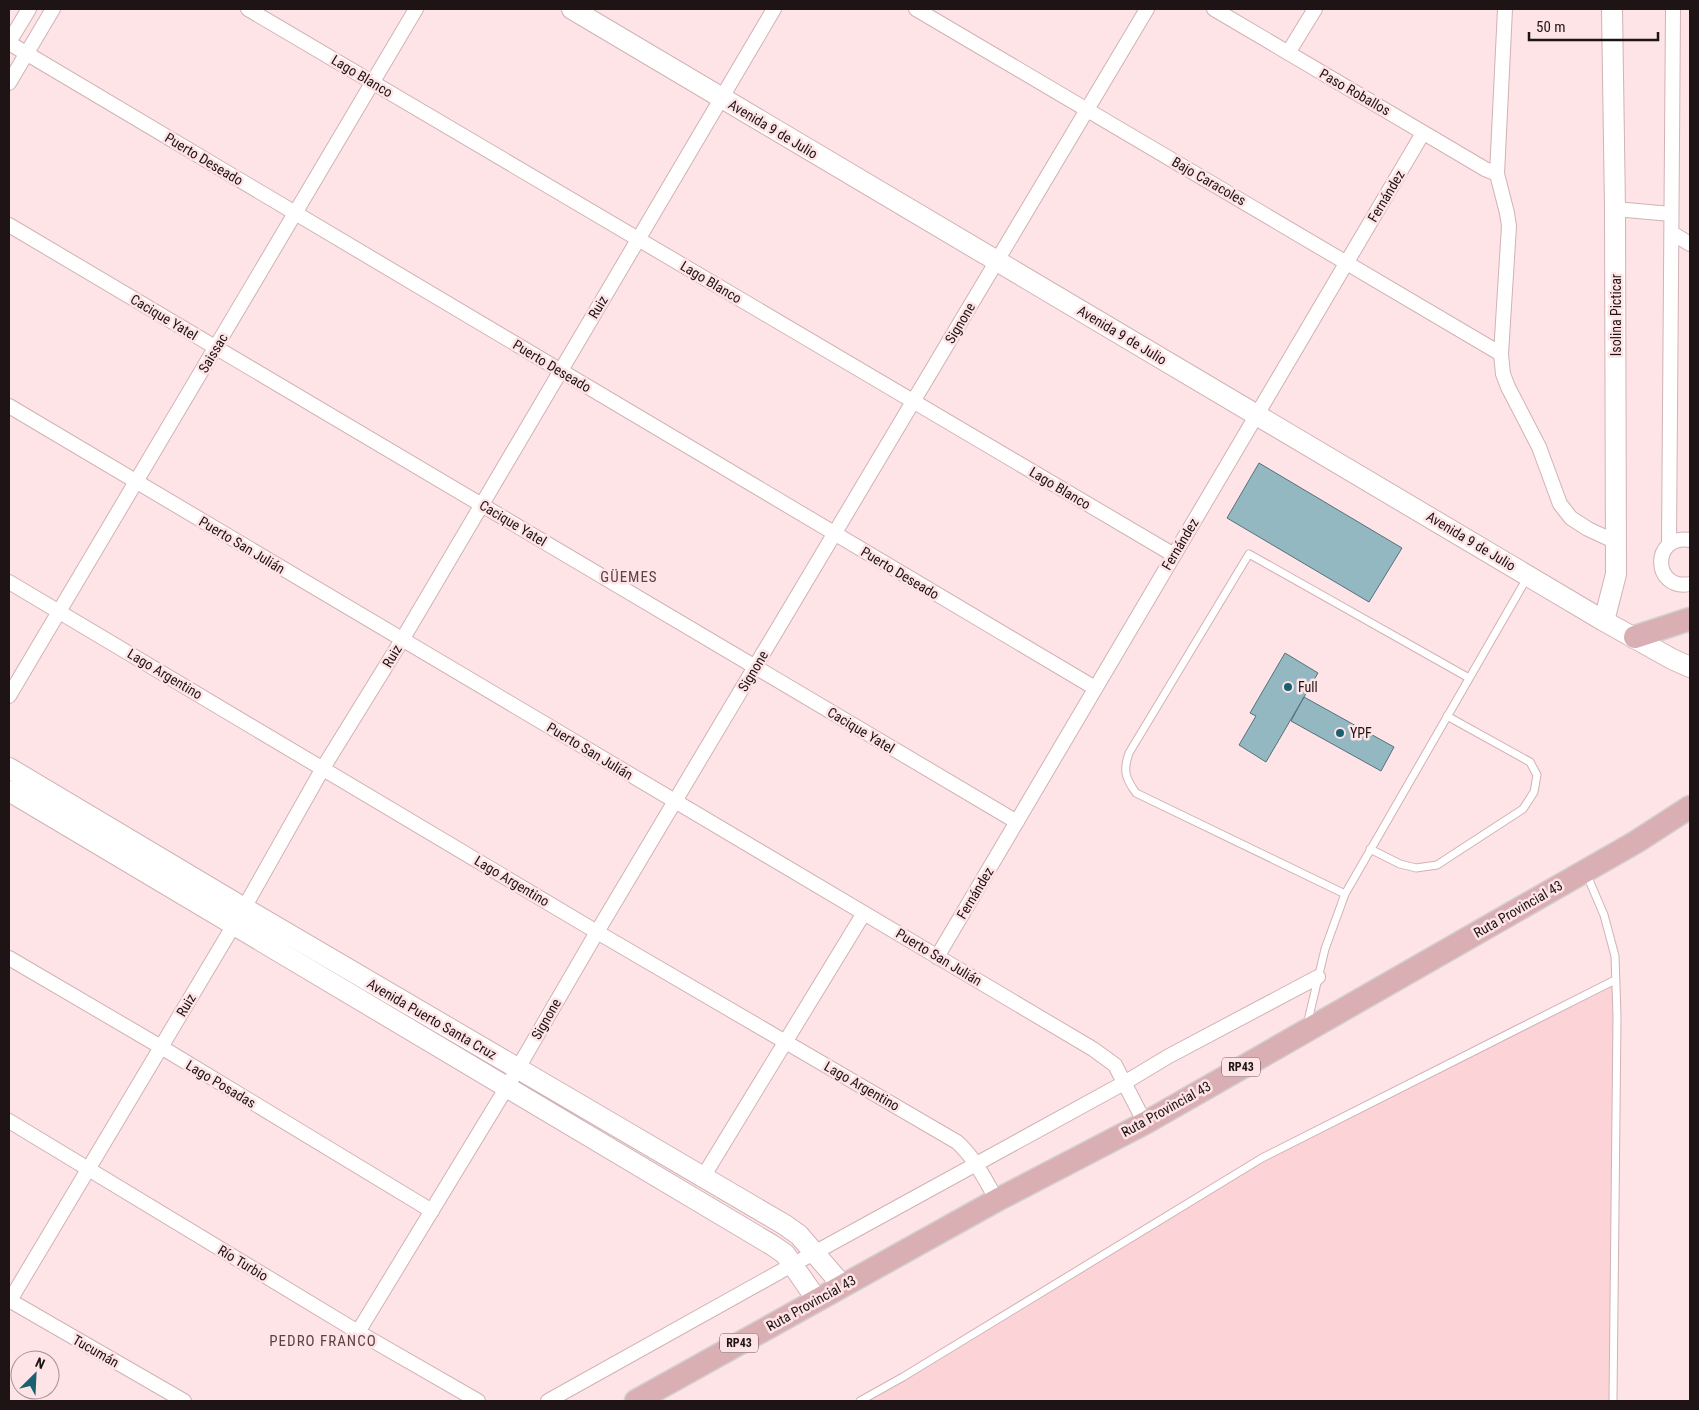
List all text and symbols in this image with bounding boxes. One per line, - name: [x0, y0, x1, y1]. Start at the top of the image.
- scale bar: [1529, 10, 1658, 42]
- text: 50 m: [1536, 18, 1566, 36]
- street label: Lago Blanco: [329, 52, 395, 100]
- street label: Paso Roballos: [1317, 65, 1393, 119]
- street label: Avenida 9 de Julio: [726, 96, 820, 162]
- street label: Puerto Deseado: [162, 129, 246, 189]
- street label: Bajo Caracoles: [1169, 153, 1249, 209]
- street label: Fernández: [1364, 167, 1408, 225]
- street label: Lago Blanco: [678, 258, 744, 306]
- street label: Isolina Picticar: [1608, 274, 1624, 356]
- street label: Cacique Yatel: [128, 291, 200, 343]
- street label: Ruiz: [585, 293, 611, 321]
- street label: Signone: [942, 299, 979, 346]
- street label: Avenida 9 de Julio: [1075, 302, 1169, 368]
- street label: Saissac: [195, 330, 231, 376]
- street label: Puerto Deseado: [510, 336, 594, 396]
- street label: Lago Blanco: [1027, 464, 1093, 512]
- street label: Cacique Yatel: [477, 497, 549, 549]
- street label: Avenida 9 de Julio: [1424, 508, 1518, 574]
- street label: Puerto San Julián: [196, 513, 288, 577]
- street label: Fernández: [1158, 515, 1202, 573]
- street label: Puerto Deseado: [858, 543, 942, 603]
- district label: GÜEMES: [600, 568, 658, 586]
- street label: Ruiz: [379, 642, 405, 670]
- street label: Lago Argentino: [125, 645, 205, 703]
- street label: Signone: [735, 647, 772, 694]
- place label: Full: [1298, 679, 1318, 695]
- marker: Full: [1282, 681, 1294, 693]
- street label: Cacique Yatel: [825, 704, 897, 756]
- street label: Puerto San Julián: [544, 719, 636, 783]
- place label: YPF: [1350, 725, 1372, 741]
- marker: YPF: [1334, 727, 1346, 739]
- street label: Lago Argentino: [472, 852, 552, 910]
- street label: Fernández: [953, 864, 997, 922]
- street label: Ruta Provincial 43: [1471, 877, 1565, 941]
- street label: Puerto San Julián: [893, 925, 985, 989]
- street label: Avenida Puerto Santa Cruz: [364, 975, 500, 1063]
- street label: Ruiz: [173, 991, 199, 1019]
- street label: Signone: [528, 995, 564, 1042]
- street label: Lago Posadas: [183, 1057, 259, 1111]
- street label: Lago Argentino: [822, 1058, 902, 1114]
- road number: RP43: [1222, 1058, 1260, 1076]
- street label: Ruta Provincial 43: [1119, 1078, 1213, 1140]
- street label: Río Turbio: [215, 1242, 271, 1284]
- street label: Ruta Provincial 43: [764, 1272, 858, 1334]
- street label: Tucumán: [70, 1331, 122, 1371]
- district label: PEDRO FRANCO: [269, 1332, 377, 1350]
- road number: RP43: [720, 1334, 758, 1352]
- north arrow: [10, 1350, 60, 1400]
- text: N: [33, 1354, 47, 1372]

